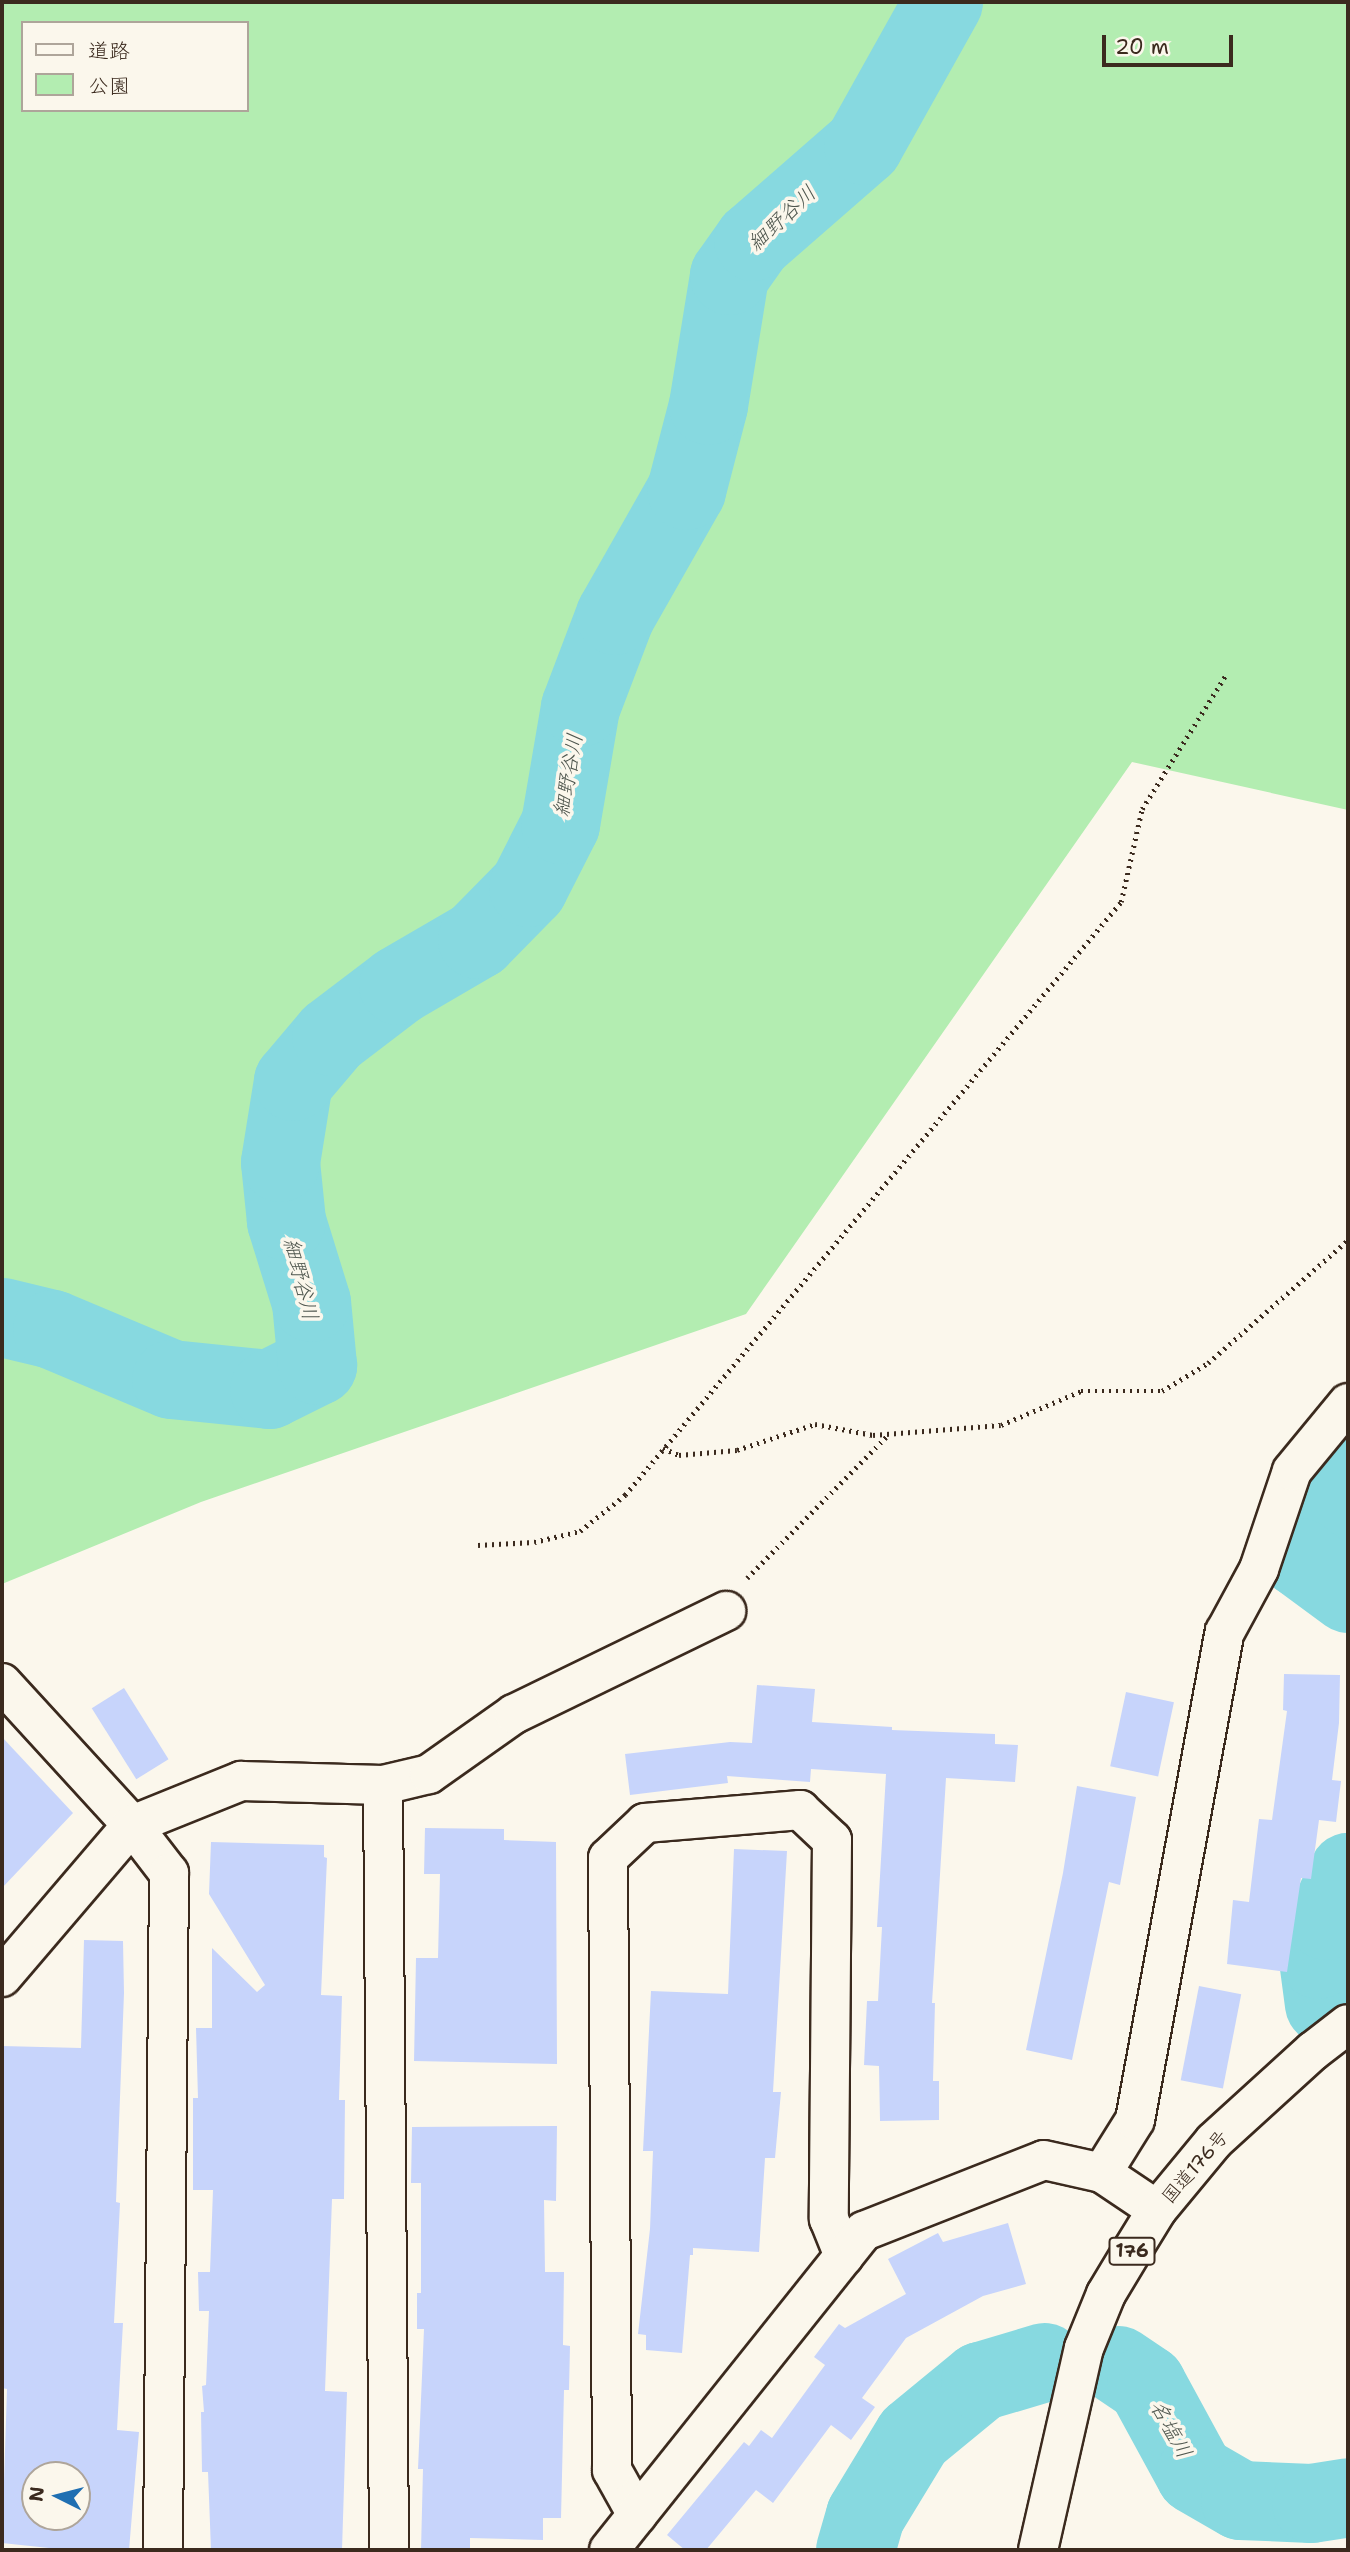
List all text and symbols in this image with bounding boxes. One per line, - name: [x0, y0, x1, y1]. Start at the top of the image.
- legend: [21, 21, 248, 112]
- scale bar: [1105, 21, 1236, 65]
- text: 20 m: [1115, 33, 1169, 61]
- text: 道路: [88, 37, 130, 65]
- text: 公園: [88, 72, 130, 100]
- water label: 細野谷川: [743, 180, 821, 256]
- water label: 細野谷川: [548, 731, 588, 819]
- water label: 細野谷川: [279, 1235, 323, 1323]
- street label: 国道176号: [1157, 2126, 1233, 2208]
- road number: 176: [1108, 2236, 1156, 2266]
- water label: 名塩川: [1145, 2395, 1197, 2463]
- north arrow: [21, 2461, 91, 2531]
- text: N: [23, 2485, 50, 2503]

